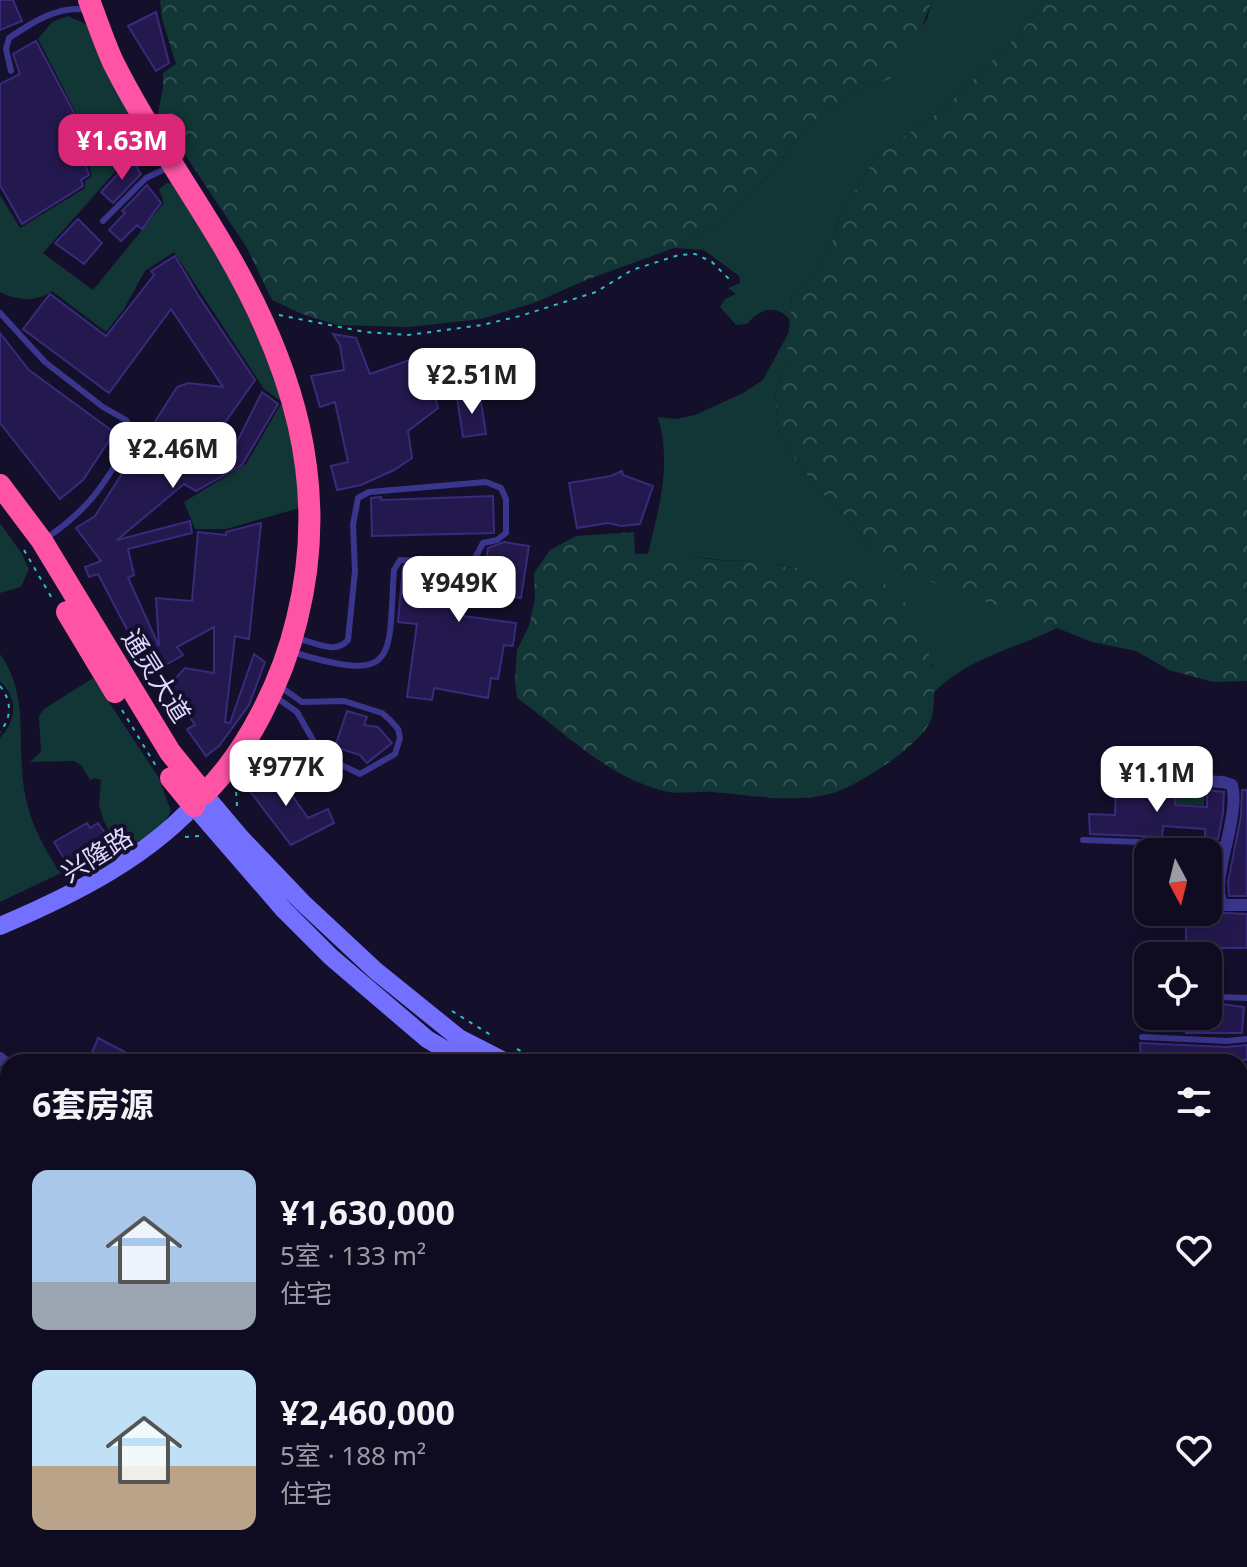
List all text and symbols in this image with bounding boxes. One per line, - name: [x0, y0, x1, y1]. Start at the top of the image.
- pin: ¥1.63M: [57, 114, 187, 182]
- text: ¥1.63M: [76, 122, 168, 158]
- pin: ¥2.51M: [407, 348, 537, 416]
- text: ¥2.51M: [426, 356, 518, 392]
- pin: ¥2.46M: [108, 422, 238, 490]
- text: ¥2.46M: [127, 430, 219, 466]
- pin: ¥949K: [403, 556, 515, 624]
- text: ¥949K: [421, 564, 497, 600]
- street label: 通灵大道: [114, 622, 200, 729]
- pin: ¥977K: [230, 740, 342, 808]
- pin: ¥1.1M: [1101, 746, 1213, 814]
- text: ¥977K: [248, 748, 324, 784]
- text: ¥1.1M: [1119, 754, 1195, 790]
- street label: 兴隆路: [54, 818, 139, 890]
- north arrow: [1134, 838, 1222, 926]
- map controls: [1134, 838, 1222, 1030]
- button: locate: [1134, 942, 1222, 1030]
- icon: filters: [1172, 1080, 1216, 1124]
- text: 6套房源: [32, 1081, 153, 1127]
- text: ¥1,630,000: [280, 1189, 455, 1235]
- icon: home: [96, 1202, 192, 1298]
- icon: heart: [1172, 1228, 1216, 1272]
- text: 5室 · 133 m²: [280, 1237, 426, 1273]
- text: 住宅: [280, 1275, 332, 1311]
- text: ¥2,460,000: [280, 1389, 455, 1435]
- icon: home: [96, 1402, 192, 1498]
- icon: heart: [1172, 1428, 1216, 1472]
- text: 5室 · 188 m²: [280, 1437, 426, 1473]
- text: 住宅: [280, 1475, 332, 1511]

